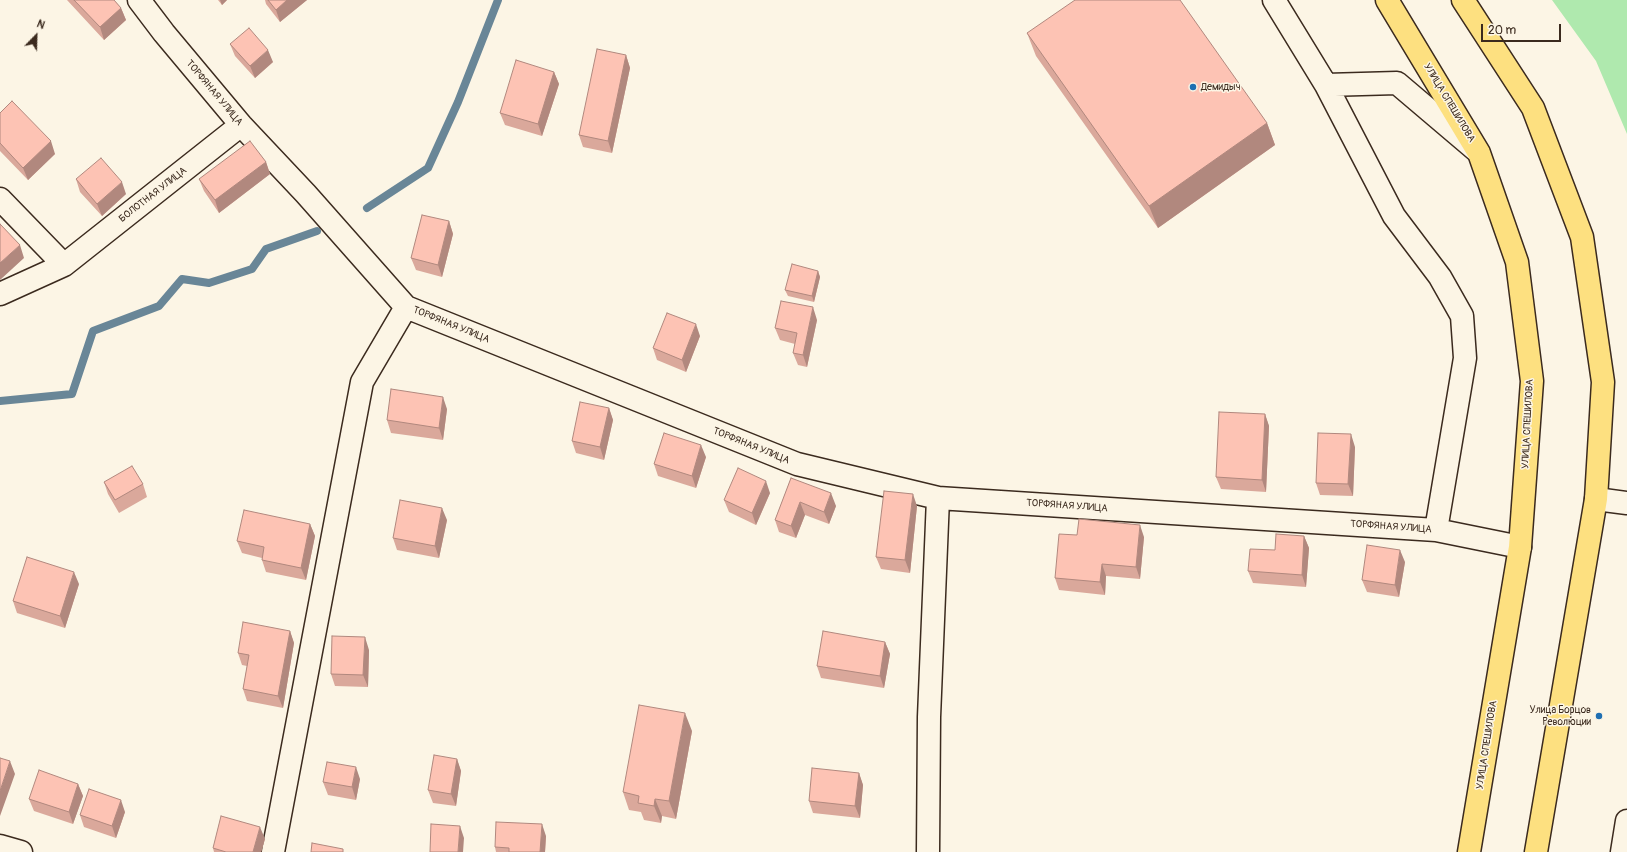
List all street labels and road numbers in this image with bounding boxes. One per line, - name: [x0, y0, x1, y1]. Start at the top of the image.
- street label: ТОРФЯНАЯ УЛИЦА: [183, 58, 245, 128]
- street label: УЛИЦА СПЕШИЛОВА: [1421, 61, 1477, 145]
- street label: БОЛОТНАЯ УЛИЦА: [117, 165, 189, 225]
- street label: ТОРФЯНАЯ УЛИЦА: [411, 304, 491, 346]
- street label: УЛИЦА СПЕШИЛОВА: [1520, 379, 1536, 469]
- street label: ТОРФЯНАЯ УЛИЦА: [711, 425, 791, 467]
- street label: ТОРФЯНАЯ УЛИЦА: [1026, 497, 1108, 515]
- street label: ТОРФЯНАЯ УЛИЦА: [1350, 518, 1432, 536]
- street label: УЛИЦА СПЕШИЛОВА: [1474, 700, 1500, 790]

